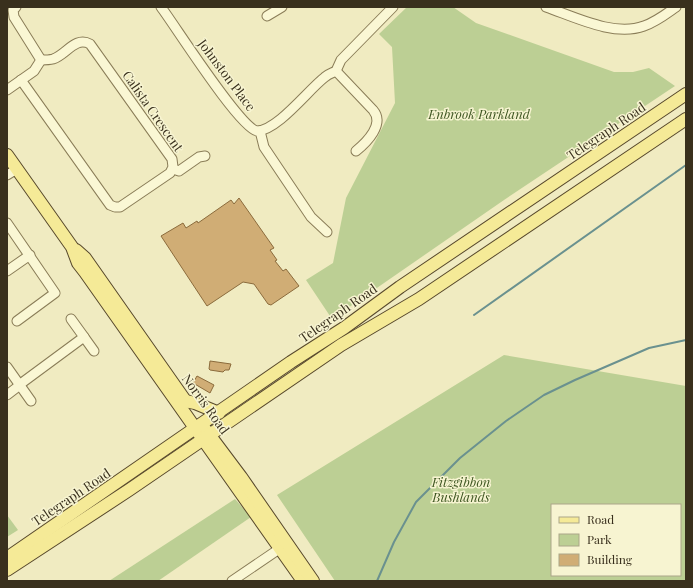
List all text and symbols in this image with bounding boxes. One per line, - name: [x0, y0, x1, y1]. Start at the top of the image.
- street label: Johnston Place: [194, 35, 260, 114]
- street label: Calista Crescent: [119, 67, 188, 155]
- street label: Telegraph Road: [563, 98, 649, 163]
- park label: Enbrook Parkland: [427, 105, 531, 122]
- street label: Telegraph Road: [295, 279, 380, 346]
- street label: Norris Road: [179, 370, 234, 437]
- street label: Telegraph Road: [28, 464, 114, 529]
- park label: Fitzgibbon Bushlands: [431, 473, 490, 505]
- legend: [551, 504, 681, 576]
- text: Road: [587, 511, 614, 527]
- text: Park: [587, 531, 612, 547]
- text: Building: [587, 551, 633, 567]

